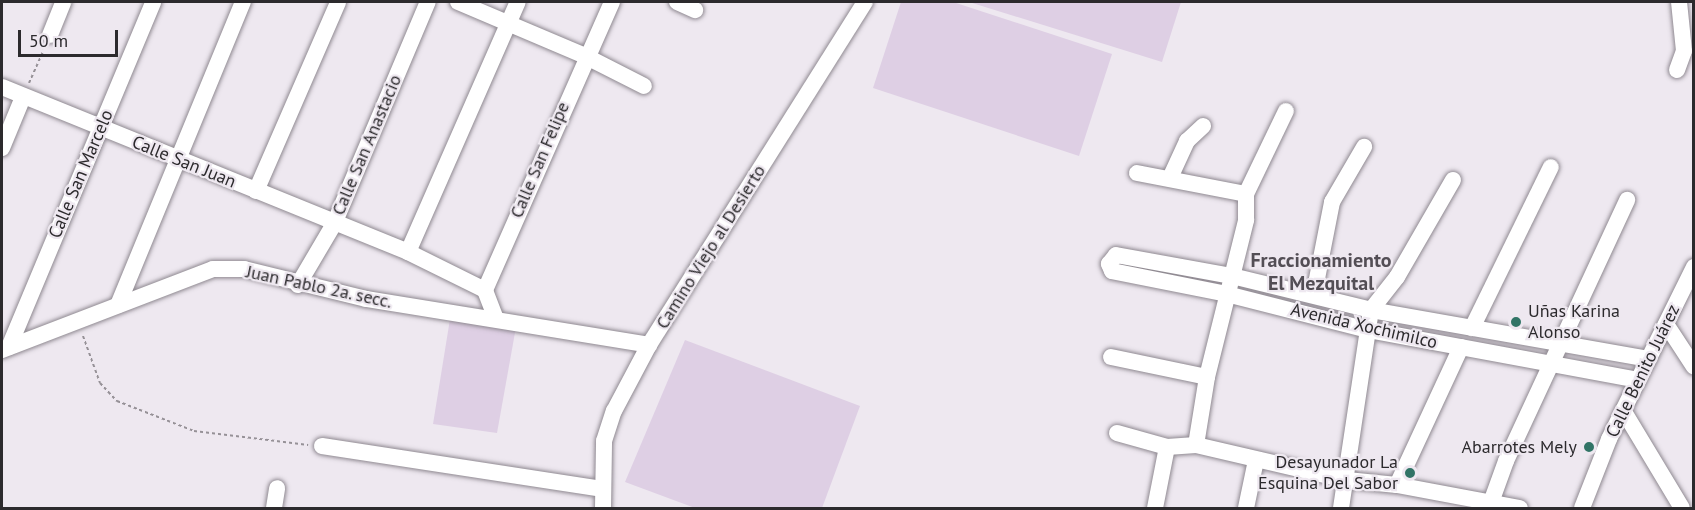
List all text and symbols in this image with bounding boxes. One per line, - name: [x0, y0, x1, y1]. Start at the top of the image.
- scale bar: [21, 18, 122, 56]
- text: 50 m: [29, 29, 68, 52]
- street label: Calle San Anastacio: [328, 71, 406, 219]
- street label: Calle San Felipe: [506, 99, 574, 221]
- street label: Calle San Marcelo: [44, 106, 118, 242]
- street label: Calle San Juan: [129, 131, 239, 193]
- street label: Camino Viejo al Desierto: [652, 161, 770, 333]
- district label: Fraccionamiento El Mezquital: [1250, 249, 1392, 296]
- street label: Juan Pablo 2a. secc.: [243, 261, 395, 313]
- street label: Avenida Xochimilco: [1288, 299, 1440, 353]
- place label: Uñas Karina Alonso: [1528, 301, 1620, 344]
- street label: Calle Benito Juárez: [1602, 301, 1684, 441]
- marker: Uñas Karina Alonso: [1509, 315, 1523, 329]
- place label: Abarrotes Mely: [1461, 436, 1577, 458]
- marker: Abarrotes Mely: [1582, 440, 1596, 454]
- place label: Desayunador La Esquina Del Sabor: [1258, 452, 1398, 494]
- marker: Desayunador La Esquina Del Sabor: [1403, 466, 1417, 480]

